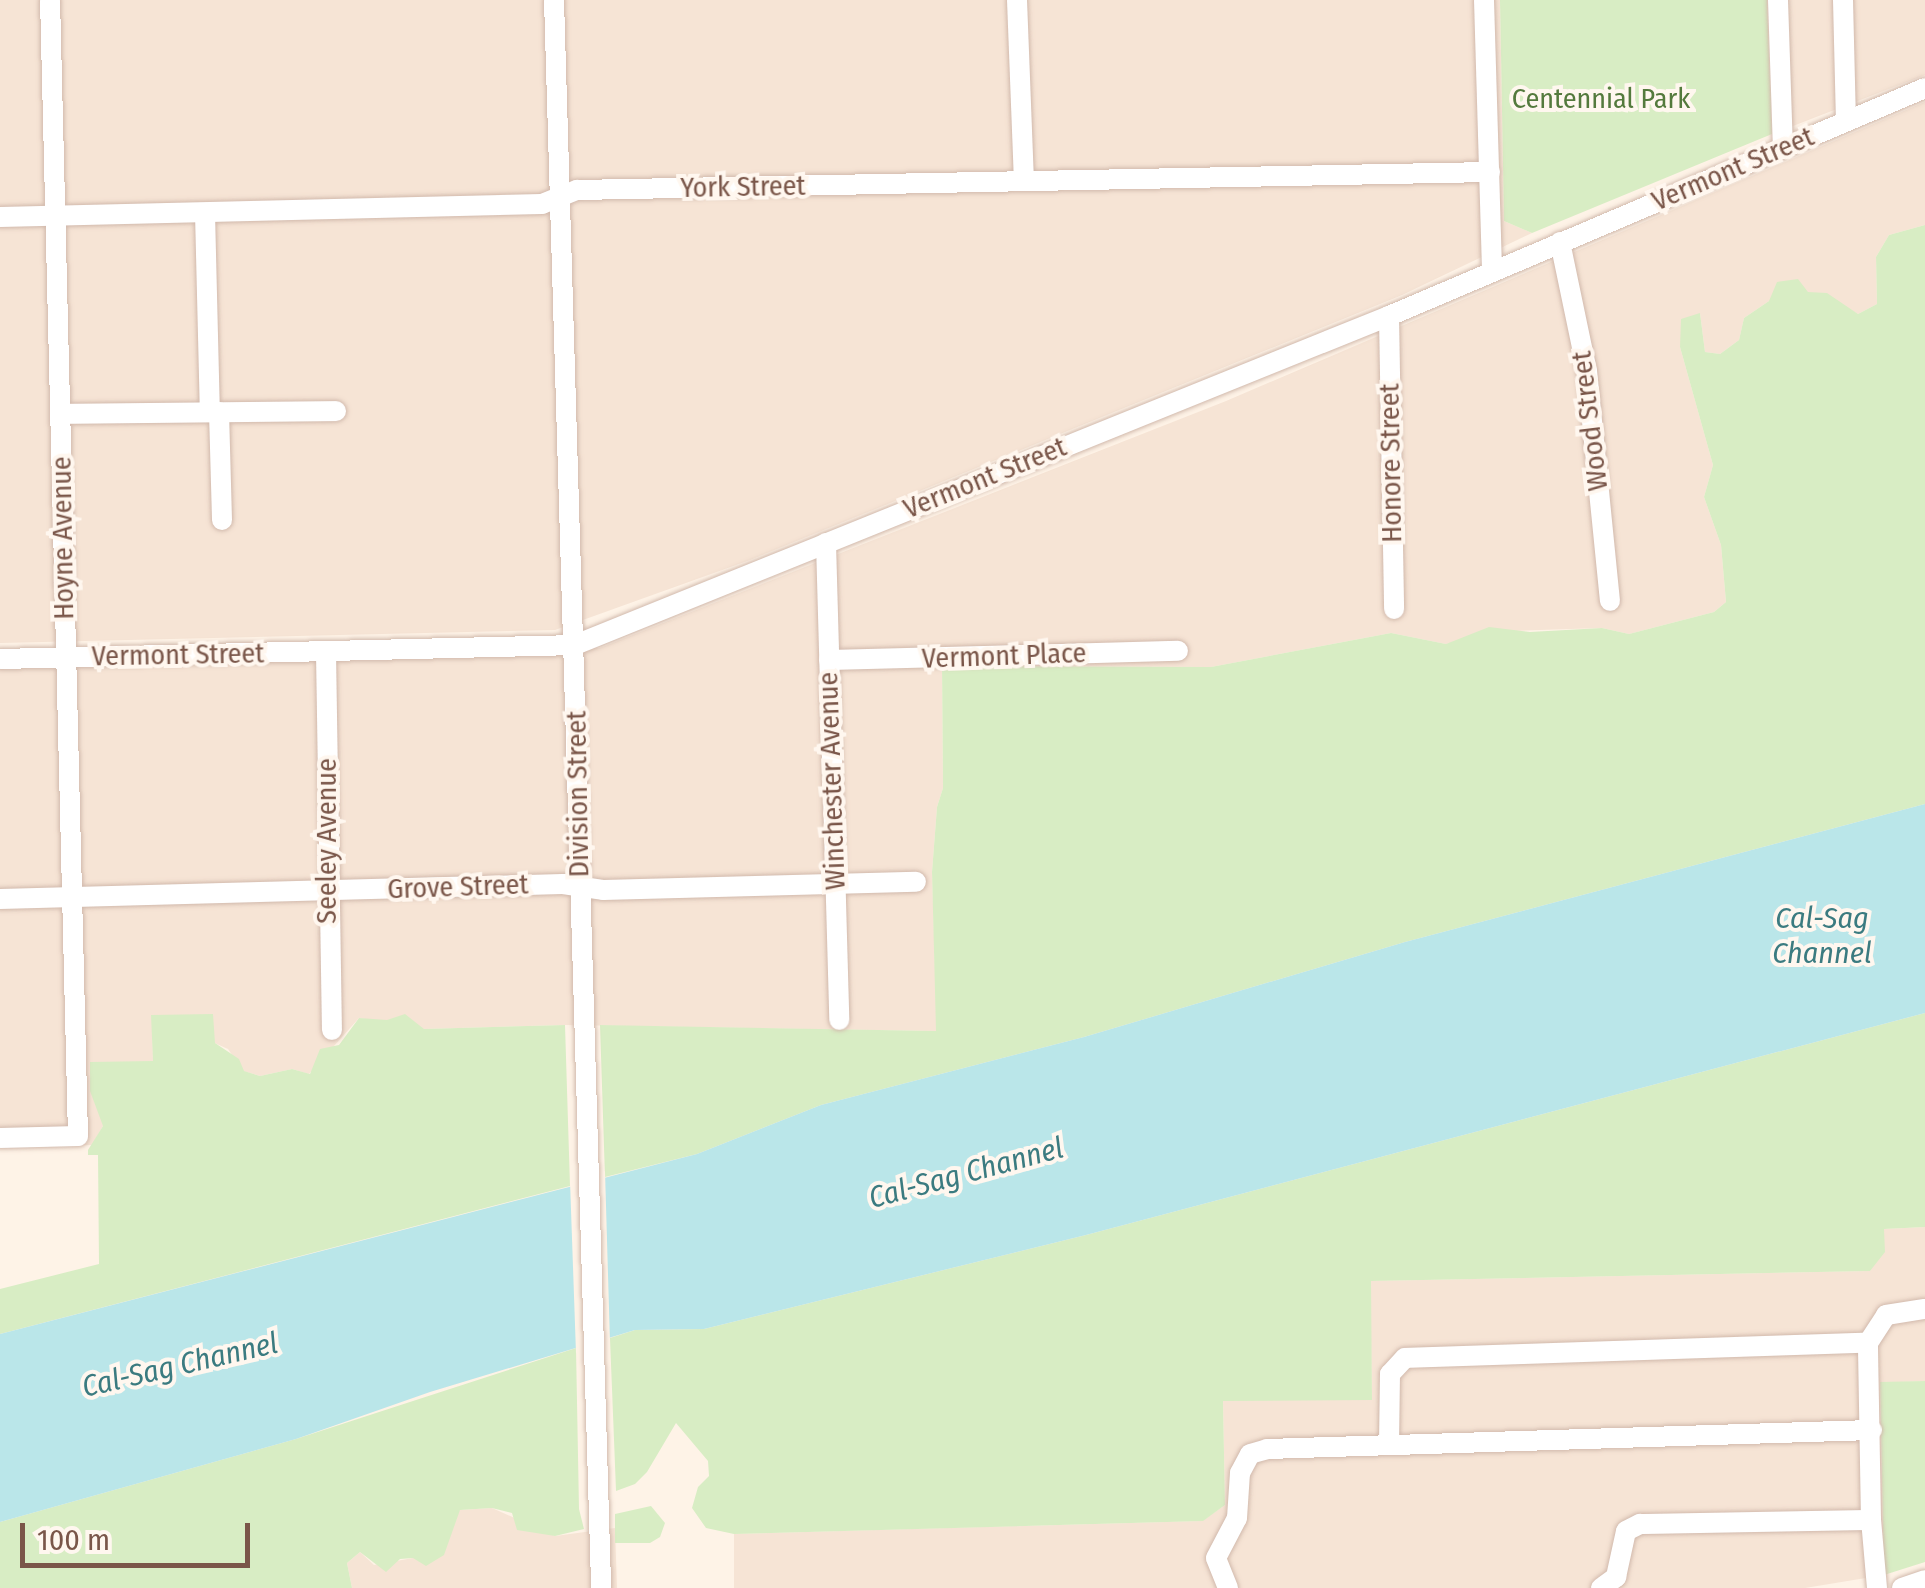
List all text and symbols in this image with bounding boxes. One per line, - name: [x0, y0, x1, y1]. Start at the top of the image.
- park label: Centennial Park: [1512, 82, 1690, 116]
- street label: Vermont Street: [1647, 120, 1819, 218]
- street label: York Street: [680, 169, 806, 205]
- street label: Wood Street: [1565, 349, 1615, 493]
- street label: Honore Street: [1373, 383, 1409, 543]
- street label: Vermont Street: [899, 430, 1071, 526]
- street label: Hoyne Avenue: [45, 456, 81, 620]
- street label: Vermont Place: [921, 636, 1087, 676]
- street label: Vermont Street: [91, 637, 265, 673]
- street label: Winchester Avenue: [811, 671, 853, 891]
- street label: Division Street: [560, 710, 596, 878]
- street label: Seeley Avenue: [310, 758, 344, 924]
- street label: Grove Street: [387, 868, 529, 906]
- water label: Cal-Sag Channel: [1772, 900, 1872, 970]
- water label: Cal-Sag Channel: [865, 1130, 1067, 1216]
- water label: Cal-Sag Channel: [79, 1325, 281, 1405]
- scale bar: [25, 1503, 255, 1565]
- text: 100 m: [37, 1522, 110, 1558]

